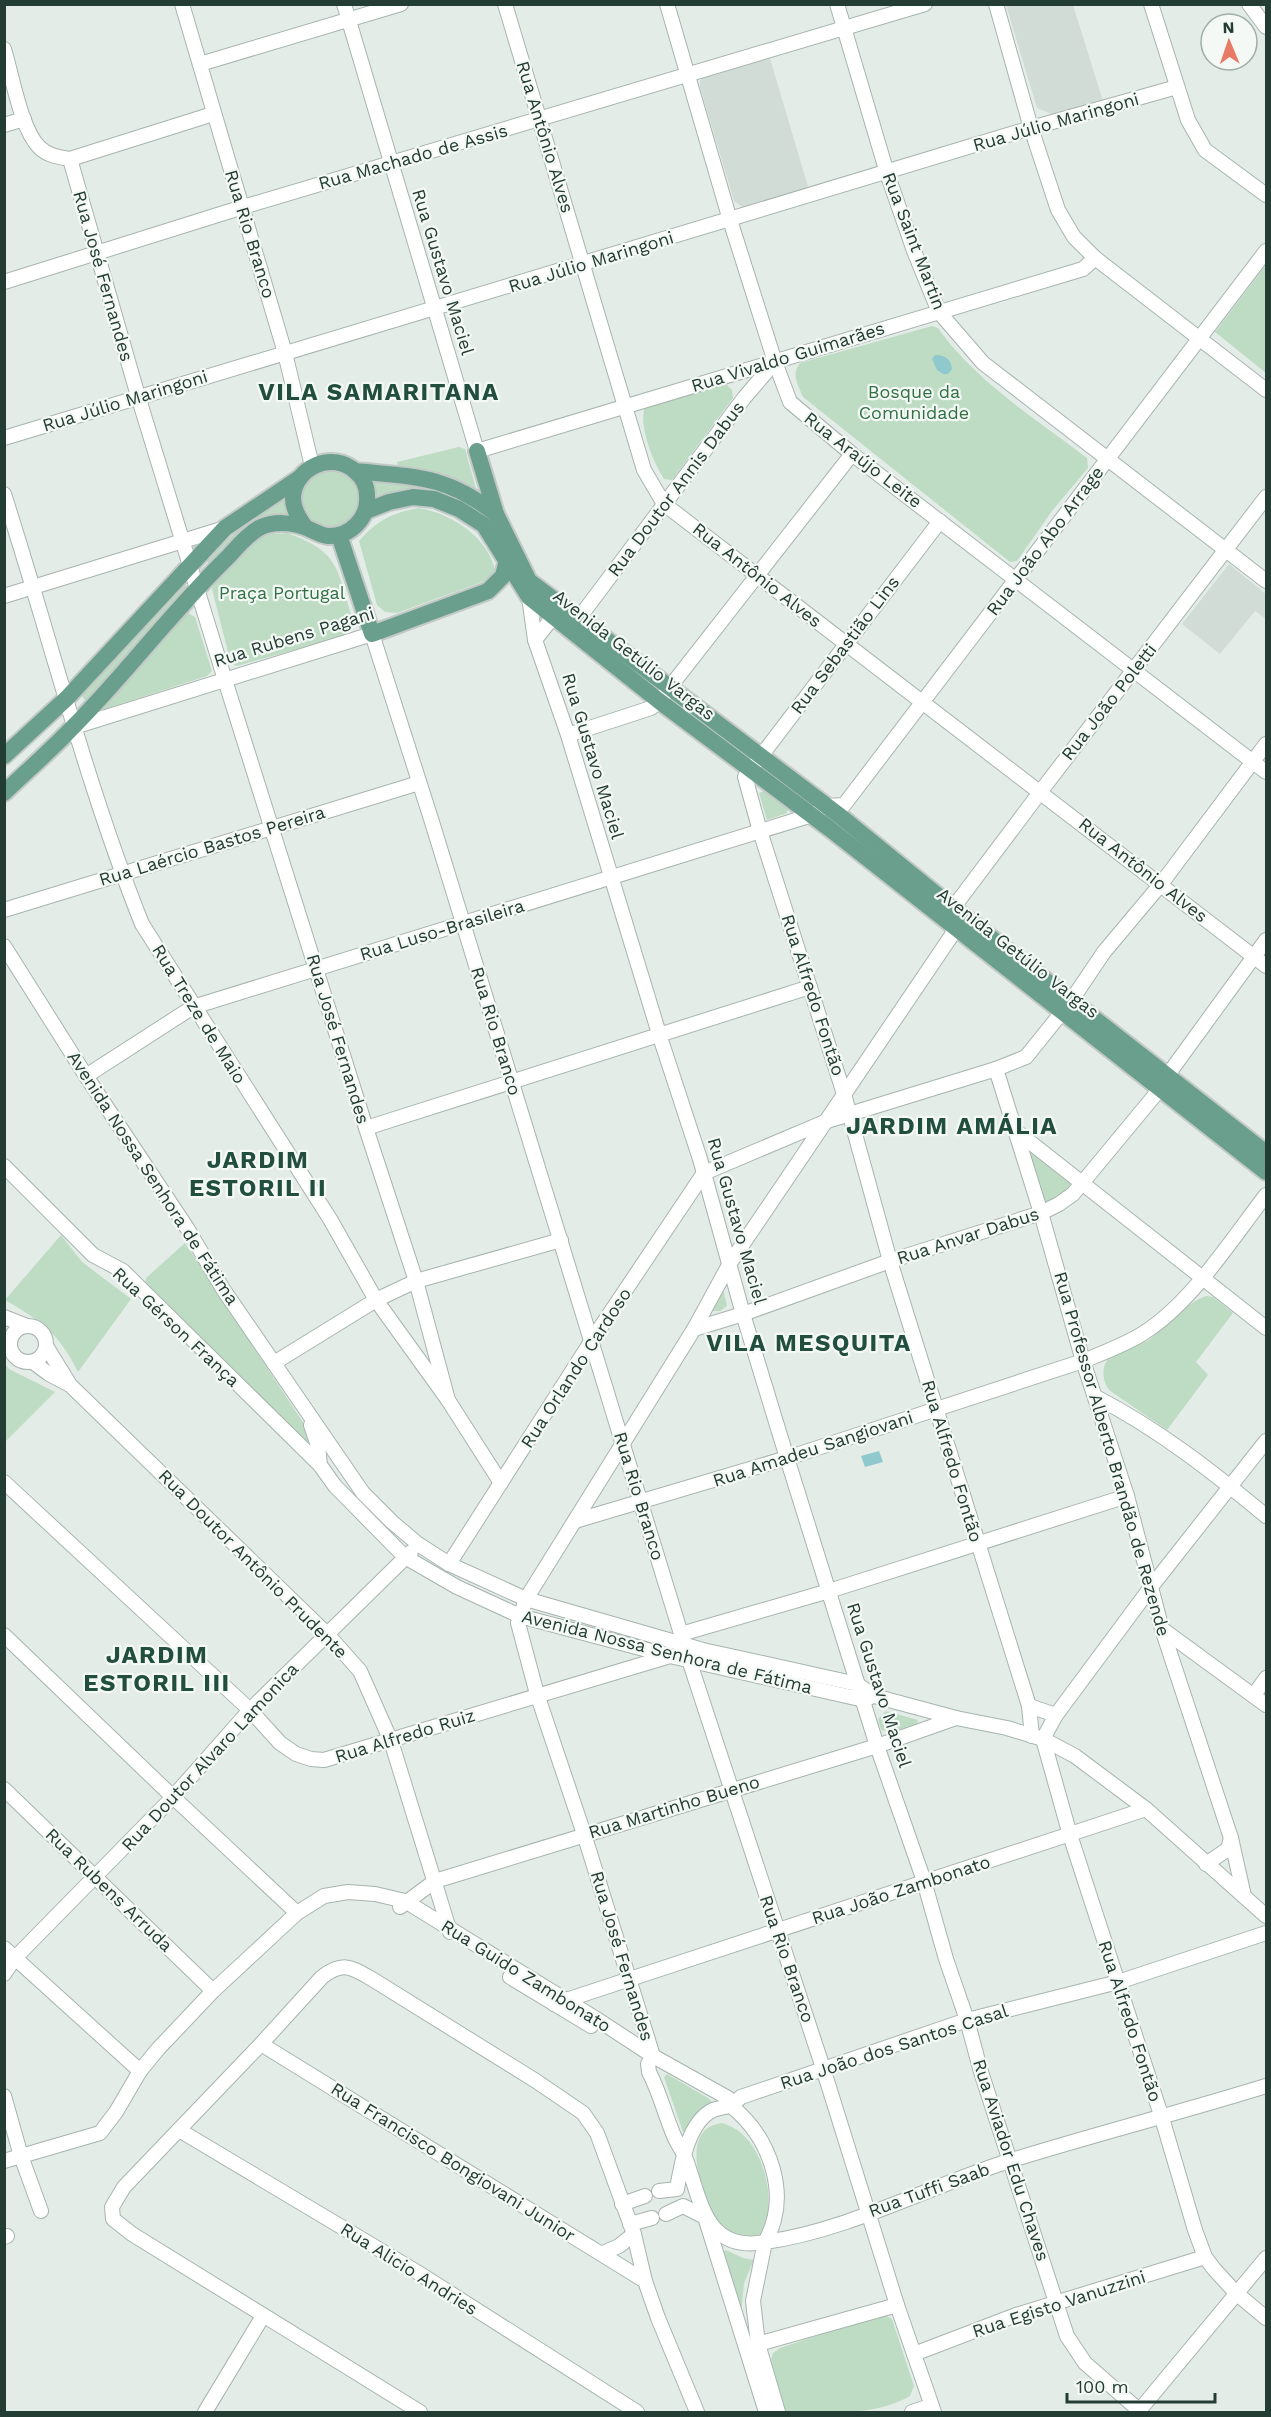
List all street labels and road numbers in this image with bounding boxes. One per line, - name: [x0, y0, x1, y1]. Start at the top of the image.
- street label: Rua Antônio Alves: [512, 58, 579, 215]
- street label: Rua Júlio Maringoni: [970, 88, 1141, 155]
- street label: Rua Machado de Assis: [316, 119, 510, 194]
- street label: Rua Rio Branco: [221, 167, 280, 301]
- street label: Rua Saint Martin: [879, 169, 950, 313]
- street label: Rua Gustavo Maciel: [408, 186, 479, 358]
- street label: Rua José Fernandes: [69, 188, 138, 364]
- street label: Rua Júlio Maringoni: [506, 226, 676, 297]
- street label: Rua Vivaldo Guimarães: [689, 317, 887, 396]
- street label: Rua Júlio Maringoni: [40, 365, 210, 436]
- street label: Rua Doutor Annis Dabus: [603, 397, 748, 580]
- street label: Rua Araújo Leite: [800, 407, 926, 512]
- street label: Rua João Abo Arrage: [982, 462, 1108, 619]
- street label: Rua Antônio Alves: [689, 518, 826, 631]
- street label: Rua Sebastião Lins: [786, 572, 903, 718]
- street label: Avenida Getúlio Vargas: [549, 585, 719, 724]
- street label: Rua Rubens Pagani: [211, 602, 377, 671]
- street label: Rua João Poletti: [1057, 639, 1161, 764]
- street label: Rua Gustavo Maciel: [558, 670, 629, 842]
- street label: Rua Laércio Bastos Pereira: [96, 801, 327, 890]
- street label: Rua Antônio Alves: [1075, 813, 1212, 926]
- street label: Avenida Getúlio Vargas: [933, 883, 1103, 1022]
- street label: Rua Luso-Brasileira: [357, 894, 527, 965]
- street label: Rua Alfredo Fontão: [777, 911, 850, 1078]
- street label: Rua Treze de Maio: [148, 940, 251, 1087]
- street label: Rua José Fernandes: [303, 951, 374, 1126]
- street label: Rua Rio Branco: [467, 964, 526, 1098]
- street label: Avenida Nossa Senhora de Fátima: [63, 1047, 243, 1309]
- street label: Rua Gustavo Maciel: [704, 1135, 771, 1307]
- street label: Rua Anvar Dabus: [894, 1203, 1042, 1268]
- street label: Rua Gérson França: [109, 1262, 244, 1391]
- street label: Rua Professor Alberto Brandão de Rezende: [1050, 1269, 1175, 1639]
- street label: Rua Orlando Cardoso: [516, 1284, 635, 1452]
- street label: Rua Alfredo Fontão: [918, 1377, 987, 1545]
- street label: Rua Amadeu Sangiovani: [710, 1406, 916, 1491]
- street label: Rua Rio Branco: [610, 1429, 669, 1563]
- street label: Rua Doutor Antônio Prudente: [155, 1465, 352, 1662]
- street label: Rua Gustavo Maciel: [843, 1600, 916, 1771]
- street label: Avenida Nossa Senhora de Fátima: [520, 1605, 814, 1698]
- street label: Rua Doutor Alvaro Lamonica: [117, 1658, 302, 1855]
- street label: Rua Alfredo Ruiz: [332, 1704, 477, 1767]
- street label: Rua Martinho Bueno: [586, 1770, 762, 1843]
- street label: Rua Rubens Arruda: [41, 1824, 177, 1956]
- street label: Rua João Zambonato: [809, 1851, 993, 1928]
- street label: Rua José Fernandes: [587, 1868, 658, 2043]
- street label: Rua Rio Branco: [756, 1892, 819, 2025]
- street label: Rua Guido Zambonato: [438, 1915, 615, 2036]
- street label: Rua Alfredo Fontão: [1094, 1937, 1167, 2104]
- street label: Rua João dos Santos Casal: [777, 2000, 1011, 2093]
- street label: Rua Aviador Edu Chaves: [969, 2056, 1054, 2263]
- street label: Rua Francisco Bongiovani Junior: [327, 2077, 579, 2246]
- street label: Rua Tuffi Saab: [865, 2158, 992, 2221]
- street label: Rua Alicio Andries: [337, 2218, 482, 2319]
- street label: Rua Egisto Vanuzzini: [970, 2266, 1148, 2341]

